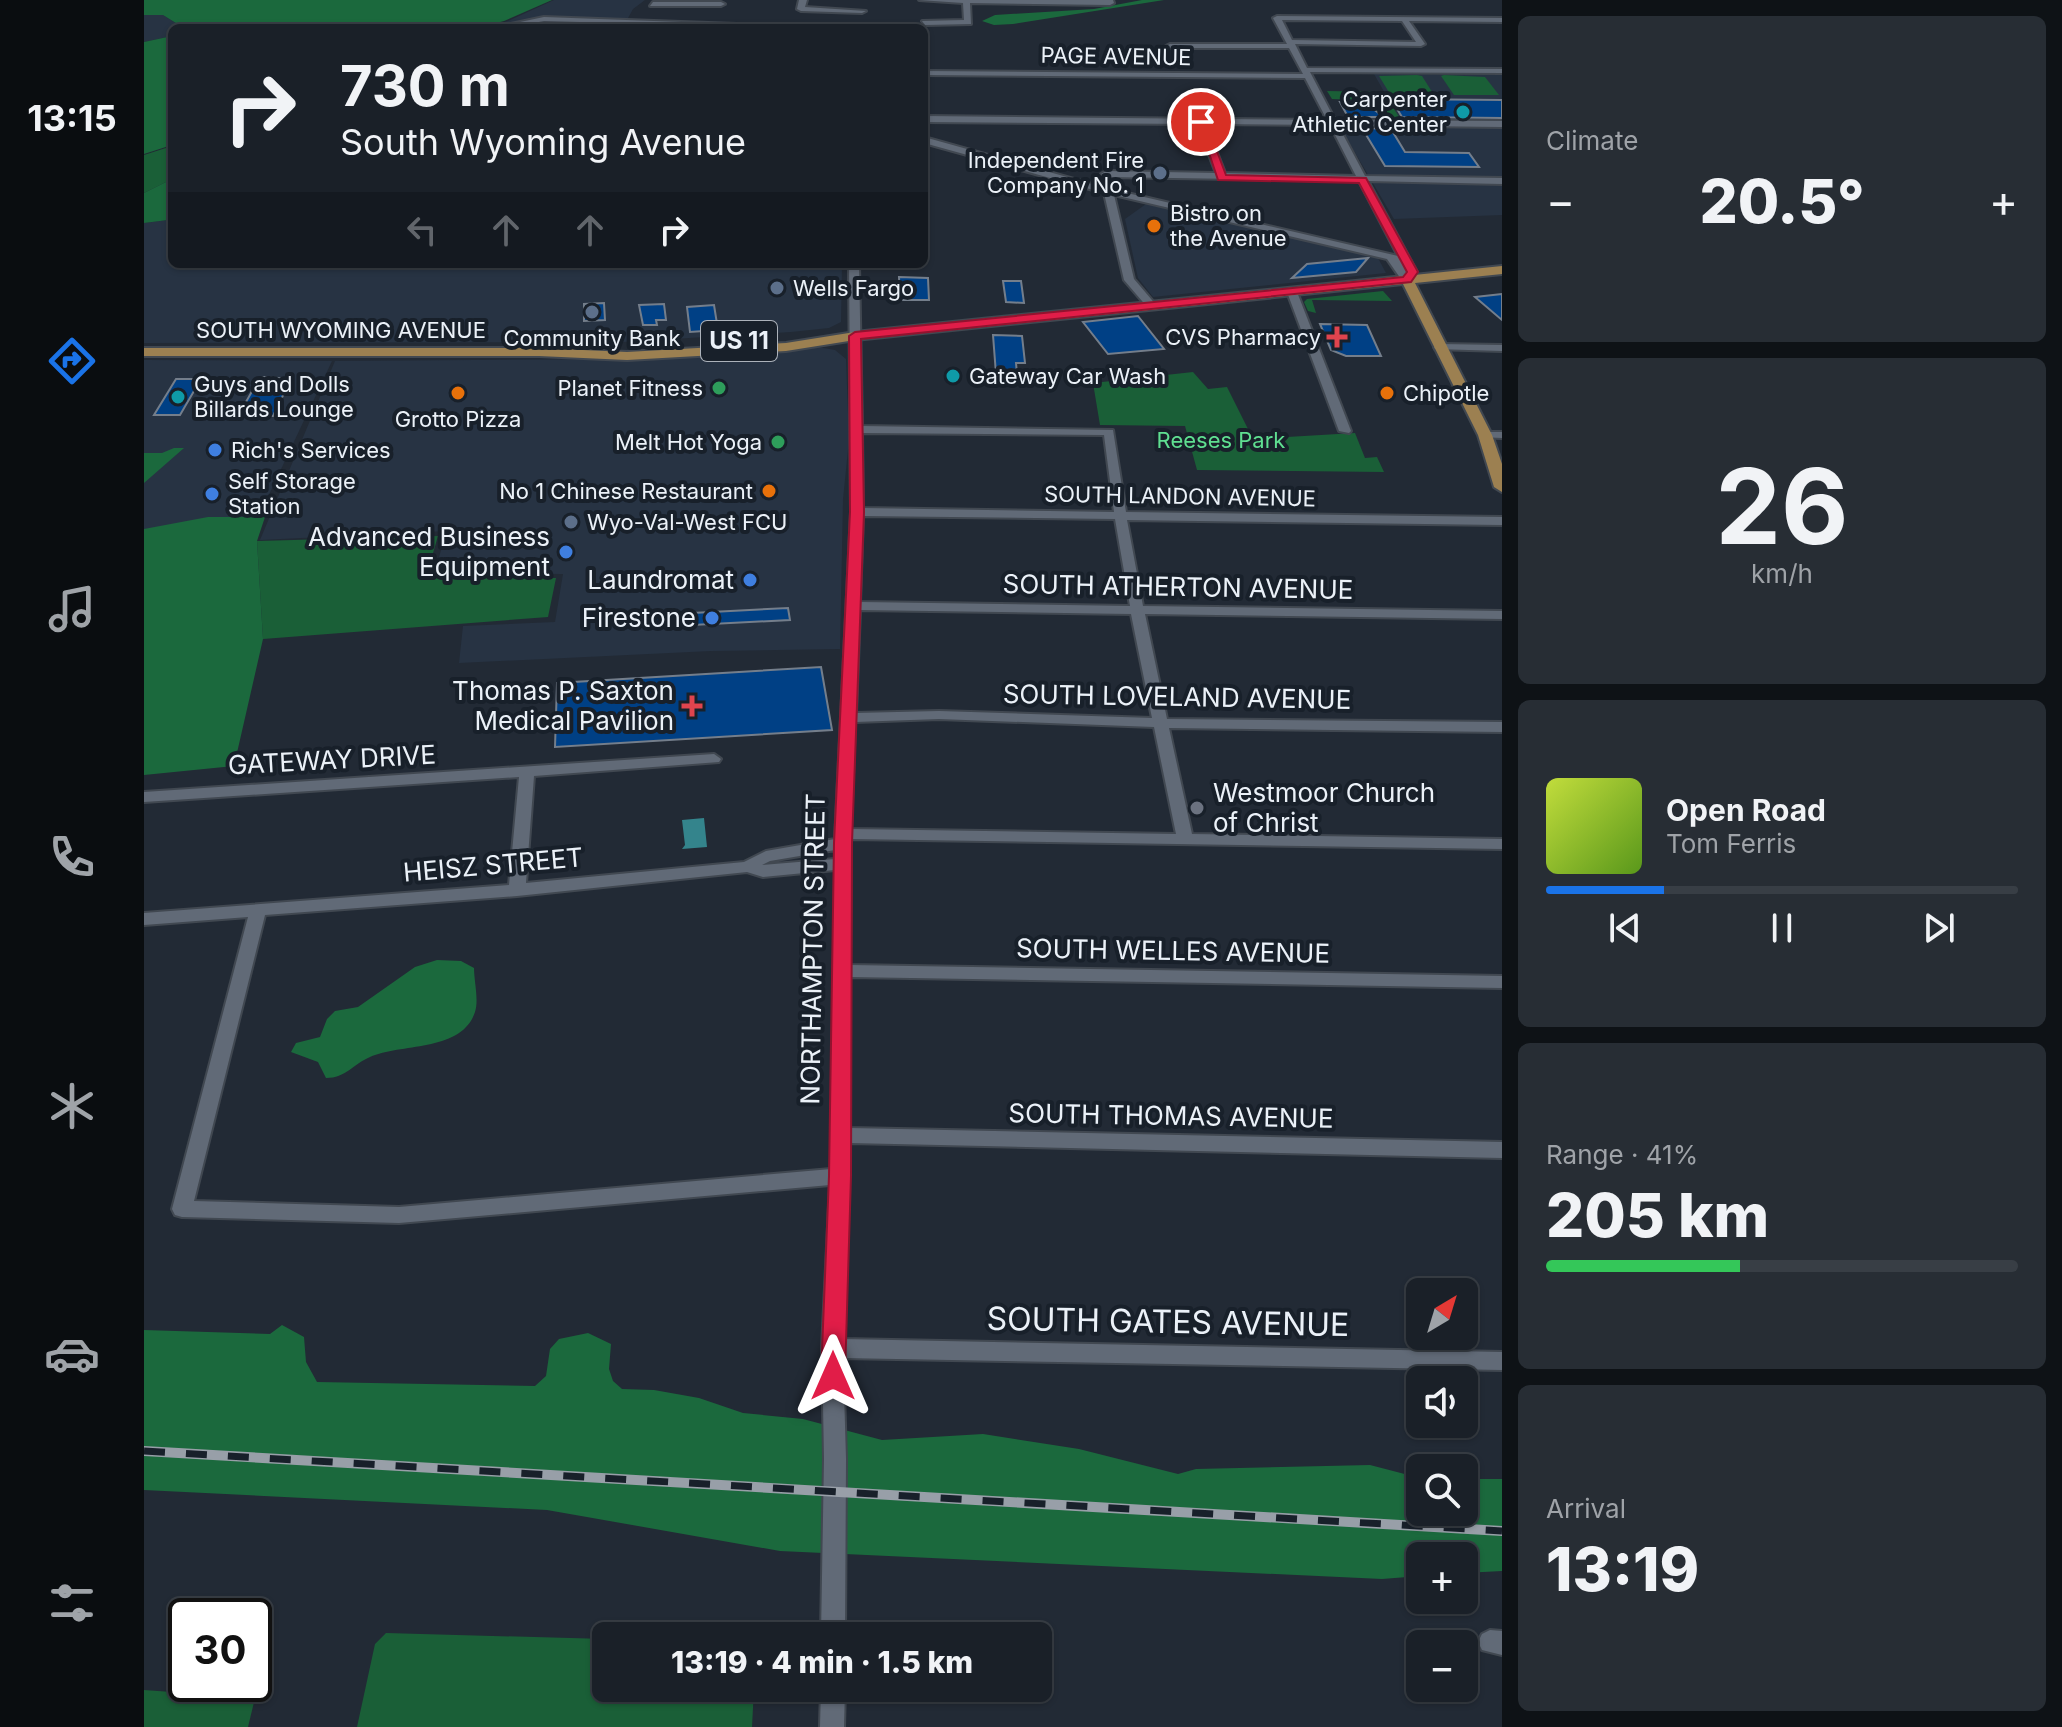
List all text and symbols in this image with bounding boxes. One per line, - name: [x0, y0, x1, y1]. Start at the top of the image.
- street label: PAGE AVENUE: [1040, 42, 1192, 70]
- text: 730 m: [340, 52, 510, 120]
- icon: right: [208, 56, 312, 160]
- place label: Carpenter Athletic Center: [1293, 86, 1447, 137]
- pin: [1167, 88, 1235, 156]
- text: 13:15: [27, 96, 117, 140]
- icon: arrive: [1179, 100, 1223, 144]
- marker: Carpenter Athletic Center: [1454, 103, 1472, 121]
- text: South Wyoming Avenue: [340, 120, 746, 164]
- text: Climate: [1546, 125, 1638, 156]
- place label: Independent Fire Company No. 1: [968, 147, 1144, 198]
- marker: Independent Fire Company No. 1: [1151, 164, 1169, 182]
- text: 20.5°: [1699, 165, 1865, 237]
- text: −: [1546, 174, 1575, 228]
- text: +: [1989, 174, 2018, 228]
- place label: Bistro on the Avenue: [1170, 200, 1287, 251]
- icon: left: [400, 208, 444, 252]
- icon: ahead: [484, 208, 528, 252]
- icon: ahead: [568, 208, 612, 252]
- icon: right: [652, 208, 696, 252]
- marker: Bistro on the Avenue: [1145, 217, 1163, 235]
- place label: Wells Fargo: [793, 275, 914, 301]
- marker: Wells Fargo: [768, 279, 786, 297]
- marker: Community Bank: [583, 303, 601, 321]
- street label: SOUTH WYOMING AVENUE: [196, 317, 486, 343]
- road number: US 11: [701, 321, 777, 361]
- place label: CVS Pharmacy: [1165, 324, 1321, 350]
- place label: Community Bank: [503, 325, 681, 351]
- marker: CVS Pharmacy: [1328, 328, 1346, 346]
- icon: directions: [44, 333, 100, 389]
- place label: Gateway Car Wash: [969, 363, 1166, 389]
- marker: Gateway Car Wash: [944, 367, 962, 385]
- place label: Guys and Dolls Billards Lounge: [194, 371, 354, 422]
- place label: Planet Fitness: [557, 375, 703, 401]
- marker: Planet Fitness: [710, 379, 728, 397]
- place label: Chipotle: [1403, 380, 1489, 406]
- marker: Grotto Pizza: [449, 384, 467, 402]
- marker: Chipotle: [1378, 384, 1396, 402]
- marker: Guys and Dolls Billards Lounge: [169, 388, 187, 406]
- place label: Grotto Pizza: [395, 406, 521, 432]
- park label: Reeses Park: [1157, 427, 1285, 453]
- place label: Melt Hot Yoga: [615, 429, 762, 455]
- marker: Melt Hot Yoga: [769, 433, 787, 451]
- place label: Rich's Services: [231, 437, 391, 463]
- marker: Rich's Services: [206, 441, 224, 459]
- text: 26: [1715, 443, 1849, 569]
- place label: Self Storage Station: [228, 468, 356, 519]
- place label: No 1 Chinese Restaurant: [499, 478, 753, 504]
- street label: SOUTH LANDON AVENUE: [1044, 481, 1316, 511]
- marker: No 1 Chinese Restaurant: [760, 482, 778, 500]
- marker: Self Storage Station: [203, 485, 221, 503]
- place label: Wyo-Val-West FCU: [587, 509, 787, 535]
- marker: Wyo-Val-West FCU: [562, 513, 580, 531]
- place label: Advanced Business Equipment: [308, 521, 550, 582]
- marker: Advanced Business Equipment: [557, 543, 575, 561]
- text: km/h: [1751, 558, 1813, 589]
- place label: Laundromat: [587, 564, 734, 595]
- street label: SOUTH ATHERTON AVENUE: [1002, 568, 1354, 605]
- marker: Laundromat: [741, 571, 759, 589]
- icon: music: [44, 581, 100, 637]
- place label: Firestone: [582, 602, 696, 633]
- marker: Firestone: [703, 609, 721, 627]
- place label: Thomas P. Saxton Medical Pavilion: [452, 675, 674, 736]
- street label: SOUTH LOVELAND AVENUE: [1003, 678, 1351, 715]
- marker: Thomas P. Saxton Medical Pavilion: [681, 695, 703, 717]
- street label: GATEWAY DRIVE: [227, 739, 437, 780]
- place label: Westmoor Church of Christ: [1213, 777, 1435, 838]
- text: Open Road: [1666, 792, 1826, 828]
- street label: NORTHAMPTON STREET: [794, 793, 831, 1105]
- marker: Westmoor Church of Christ: [1188, 799, 1206, 817]
- text: Tom Ferris: [1666, 828, 1796, 859]
- icon: phone: [44, 829, 100, 885]
- street label: HEISZ STREET: [402, 841, 584, 888]
- icon: previous: [1603, 906, 1647, 950]
- icon: pause: [1760, 906, 1804, 950]
- icon: next: [1917, 906, 1961, 950]
- street label: SOUTH WELLES AVENUE: [1016, 932, 1330, 969]
- icon: climate: [44, 1078, 100, 1134]
- street label: SOUTH THOMAS AVENUE: [1008, 1097, 1334, 1134]
- text: Range · 41%: [1546, 1139, 1698, 1170]
- text: 205 km: [1546, 1179, 1769, 1251]
- north arrow: [1406, 1278, 1478, 1350]
- map controls: [1406, 1278, 1478, 1702]
- street label: SOUTH GATES AVENUE: [986, 1299, 1350, 1344]
- icon: car: [44, 1326, 100, 1382]
- position arrow: [791, 1334, 875, 1418]
- button: sound: [1406, 1366, 1478, 1438]
- button: search: [1406, 1454, 1478, 1526]
- text: Arrival: [1546, 1493, 1626, 1524]
- text: 13:19: [1546, 1533, 1699, 1605]
- button: +: [1406, 1542, 1478, 1614]
- icon: filters: [44, 1575, 100, 1631]
- speed limit sign: 30: [168, 1598, 272, 1702]
- button: −: [1406, 1630, 1478, 1702]
- text: 13:19 · 4 min · 1.5 km: [671, 1644, 973, 1680]

